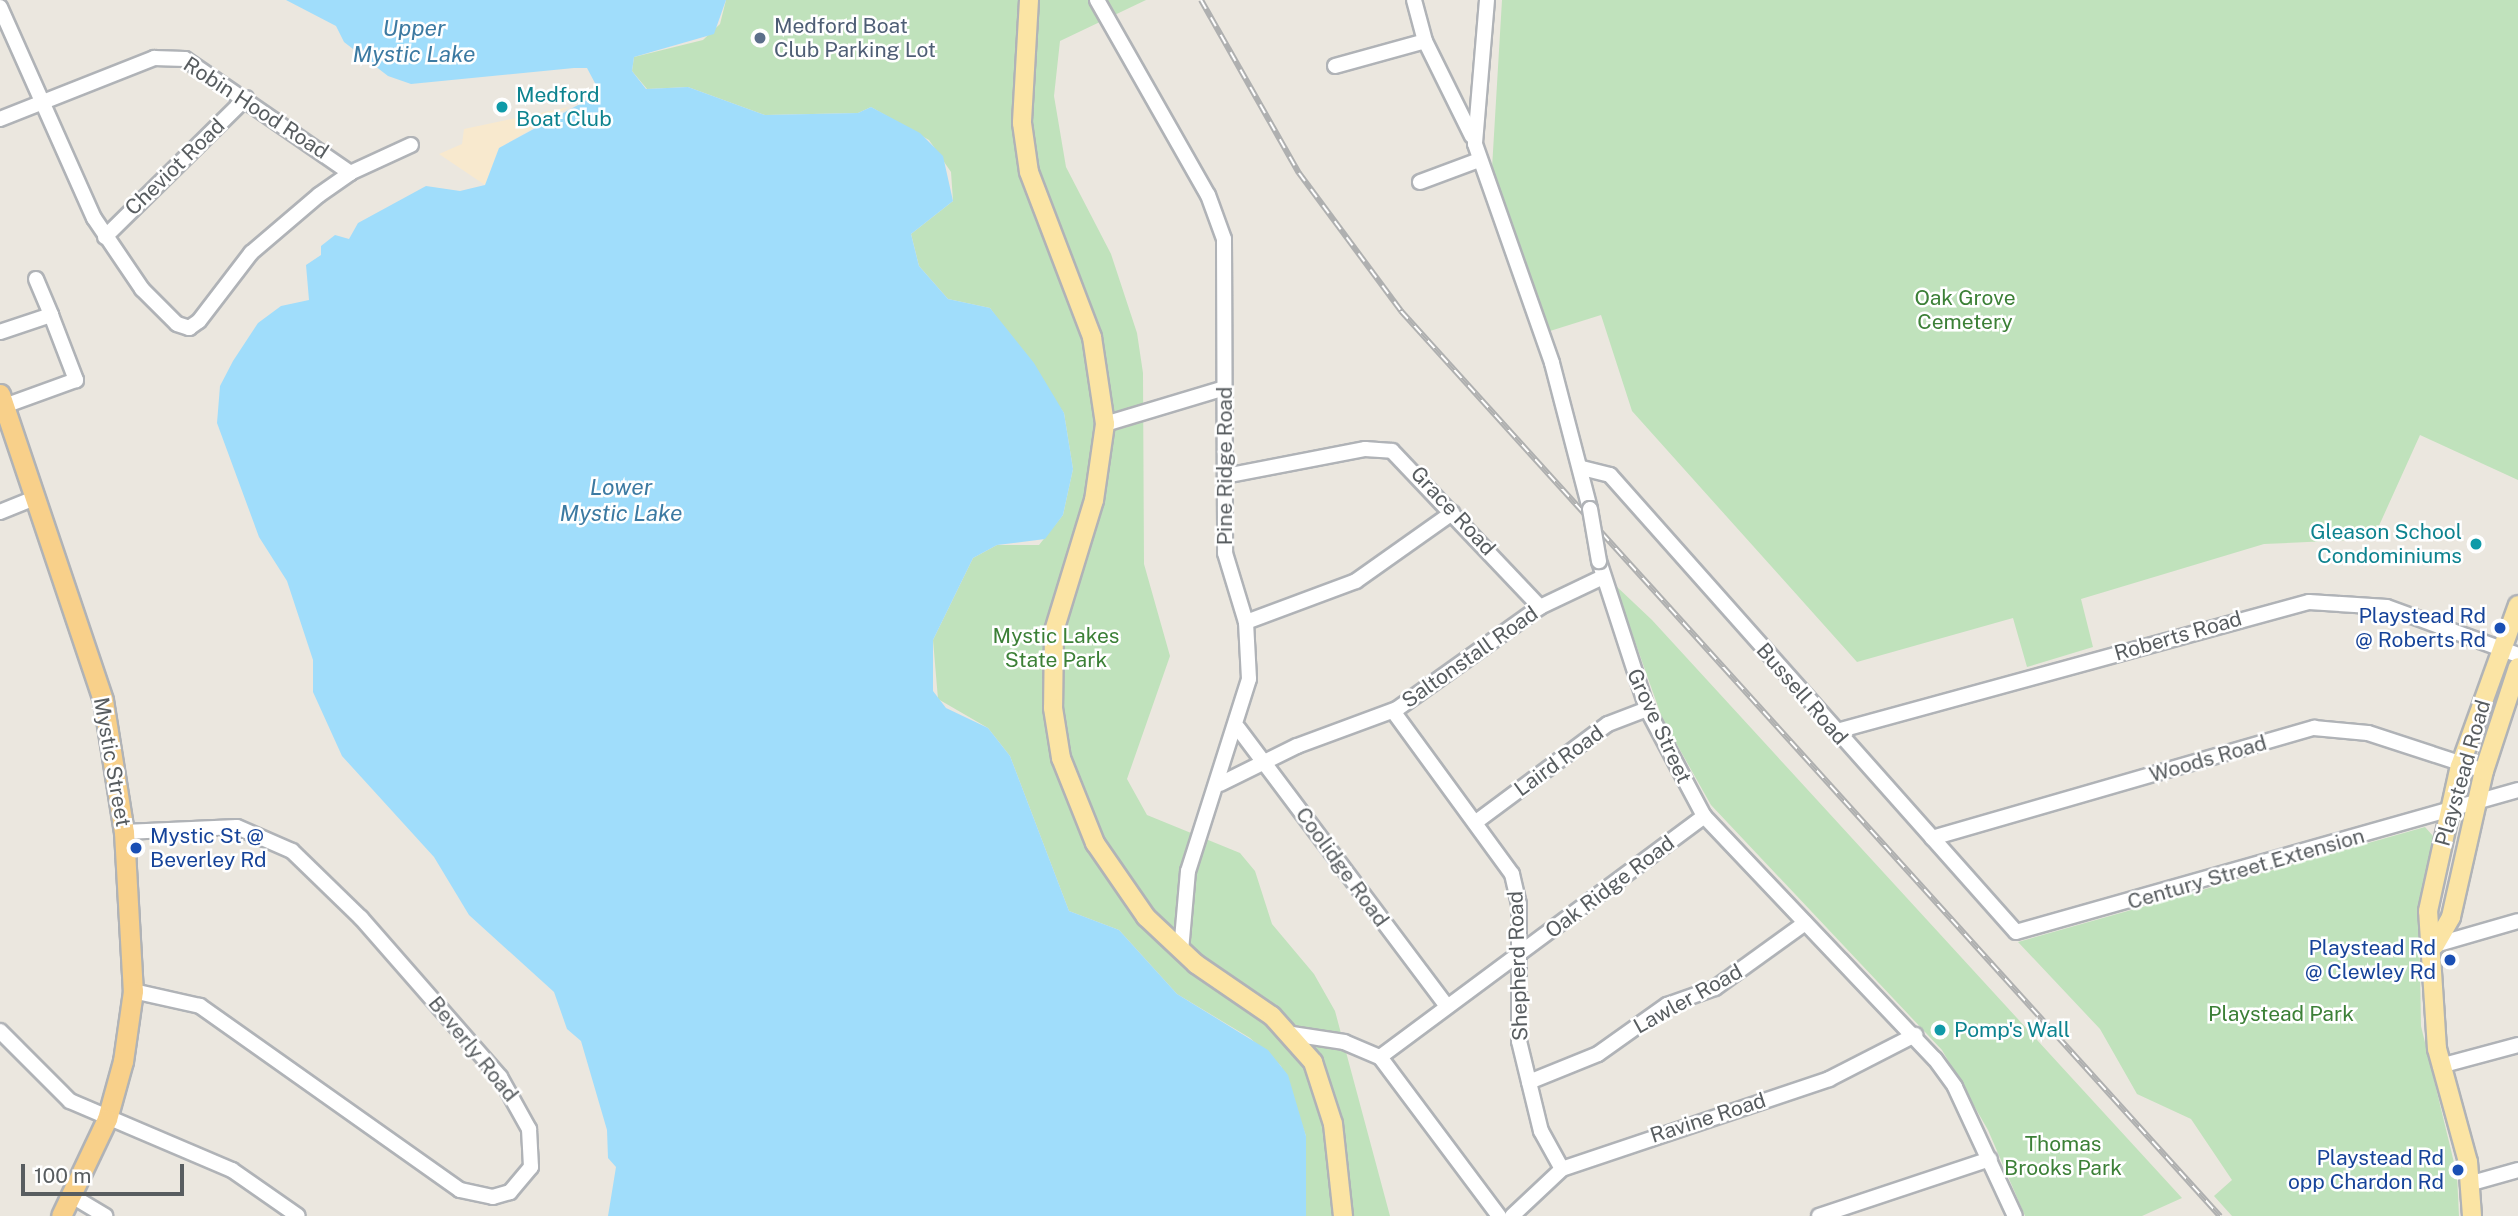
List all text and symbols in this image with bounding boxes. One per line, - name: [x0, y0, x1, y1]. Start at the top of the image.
- place label: Medford Boat Club Parking Lot: [774, 13, 936, 63]
- water label: Upper Mystic Lake: [353, 14, 475, 68]
- marker: Medford Boat Club Parking Lot: [752, 30, 768, 46]
- street label: Robin Hood Road: [179, 52, 333, 164]
- place label: Medford Boat Club: [516, 82, 612, 132]
- marker: Medford Boat Club: [494, 99, 510, 115]
- street label: Cheviot Road: [120, 113, 230, 221]
- park label: Oak Grove Cemetery: [1914, 285, 2016, 335]
- street label: Pine Ridge Road: [1212, 386, 1238, 546]
- street label: Grace Road: [1405, 461, 1501, 561]
- water label: Lower Mystic Lake: [560, 473, 682, 527]
- place label: Gleason School Condominiums: [2310, 519, 2462, 569]
- marker: Gleason School Condominiums: [2468, 536, 2484, 552]
- street label: Saltonstall Road: [1397, 601, 1543, 713]
- place label: Playstead Rd @ Roberts Rd: [2355, 603, 2486, 653]
- street label: Roberts Road: [2111, 606, 2245, 666]
- marker: Playstead Rd @ Roberts Rd: [2492, 620, 2508, 636]
- park label: Mystic Lakes State Park: [992, 623, 1120, 673]
- street label: Bussell Road: [1751, 638, 1853, 750]
- street label: Grove Street: [1621, 665, 1697, 787]
- street label: Mystic Street: [88, 695, 136, 829]
- street label: Playstead Road: [2430, 697, 2496, 849]
- street label: Laird Road: [1509, 720, 1609, 802]
- street label: Woods Road: [2146, 730, 2270, 788]
- street label: Coolidge Road: [1290, 802, 1394, 932]
- place label: Mystic St @ Beverley Rd: [150, 823, 267, 873]
- street label: Century Street Extension: [2125, 823, 2367, 915]
- street label: Oak Ridge Road: [1541, 830, 1679, 944]
- marker: Mystic St @ Beverley Rd: [128, 840, 144, 856]
- street label: Shepherd Road: [1503, 891, 1533, 1041]
- place label: Playstead Rd @ Clewley Rd: [2305, 935, 2436, 985]
- marker: Playstead Rd @ Clewley Rd: [2442, 952, 2458, 968]
- street label: Lawler Road: [1629, 959, 1747, 1039]
- street label: Beverly Road: [423, 991, 523, 1107]
- park label: Playstead Park: [2208, 1001, 2354, 1027]
- place label: Pomp's Wall: [1954, 1017, 2071, 1043]
- marker: Pomp's Wall: [1932, 1022, 1948, 1038]
- street label: Ravine Road: [1647, 1087, 1769, 1149]
- park label: Thomas Brooks Park: [2004, 1131, 2122, 1181]
- place label: Playstead Rd opp Chardon Rd: [2288, 1145, 2444, 1195]
- scale bar: [24, 1150, 187, 1194]
- marker: Playstead Rd opp Chardon Rd: [2450, 1162, 2466, 1178]
- text: 100 m: [34, 1163, 91, 1188]

